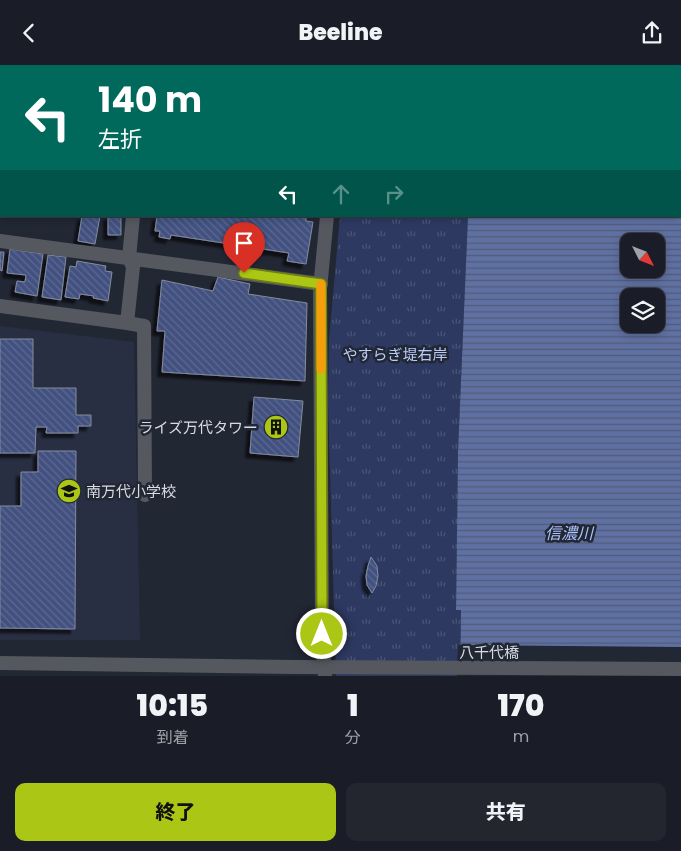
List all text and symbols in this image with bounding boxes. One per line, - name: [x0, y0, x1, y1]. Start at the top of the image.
- text: Beeline: [298, 17, 383, 48]
- icon: back: [15, 19, 43, 47]
- icon: share: [638, 19, 666, 47]
- text: 140 m: [98, 75, 202, 124]
- icon: left: [15, 85, 80, 150]
- text: 左折: [98, 124, 142, 155]
- icon: left: [274, 180, 302, 208]
- icon: ahead: [327, 180, 355, 208]
- icon: right: [380, 180, 408, 208]
- pin: [223, 222, 265, 273]
- icon: arrive: [230, 229, 258, 257]
- north arrow: [620, 233, 665, 277]
- map controls: [620, 233, 665, 333]
- button: layers: [620, 288, 665, 333]
- park label: やすらぎ堤右岸: [342, 344, 448, 365]
- building icon: ライズ万代タワー: [263, 414, 289, 440]
- place label: ライズ万代タワー: [138, 417, 258, 438]
- school or university icon: 南万代小学校: [56, 478, 82, 504]
- place label: 南万代小学校: [86, 481, 176, 502]
- water label: 信濃川: [545, 522, 595, 545]
- position arrow: [295, 607, 347, 659]
- street label: 八千代橋: [459, 642, 519, 663]
- text: 10:15: [137, 684, 208, 727]
- text: 1: [347, 684, 359, 727]
- text: 170: [497, 684, 544, 727]
- text: m: [513, 725, 529, 748]
- text: 到着: [156, 726, 188, 749]
- text: 分: [345, 726, 361, 749]
- button: 終了: [15, 783, 336, 841]
- button: 共有: [346, 783, 666, 841]

